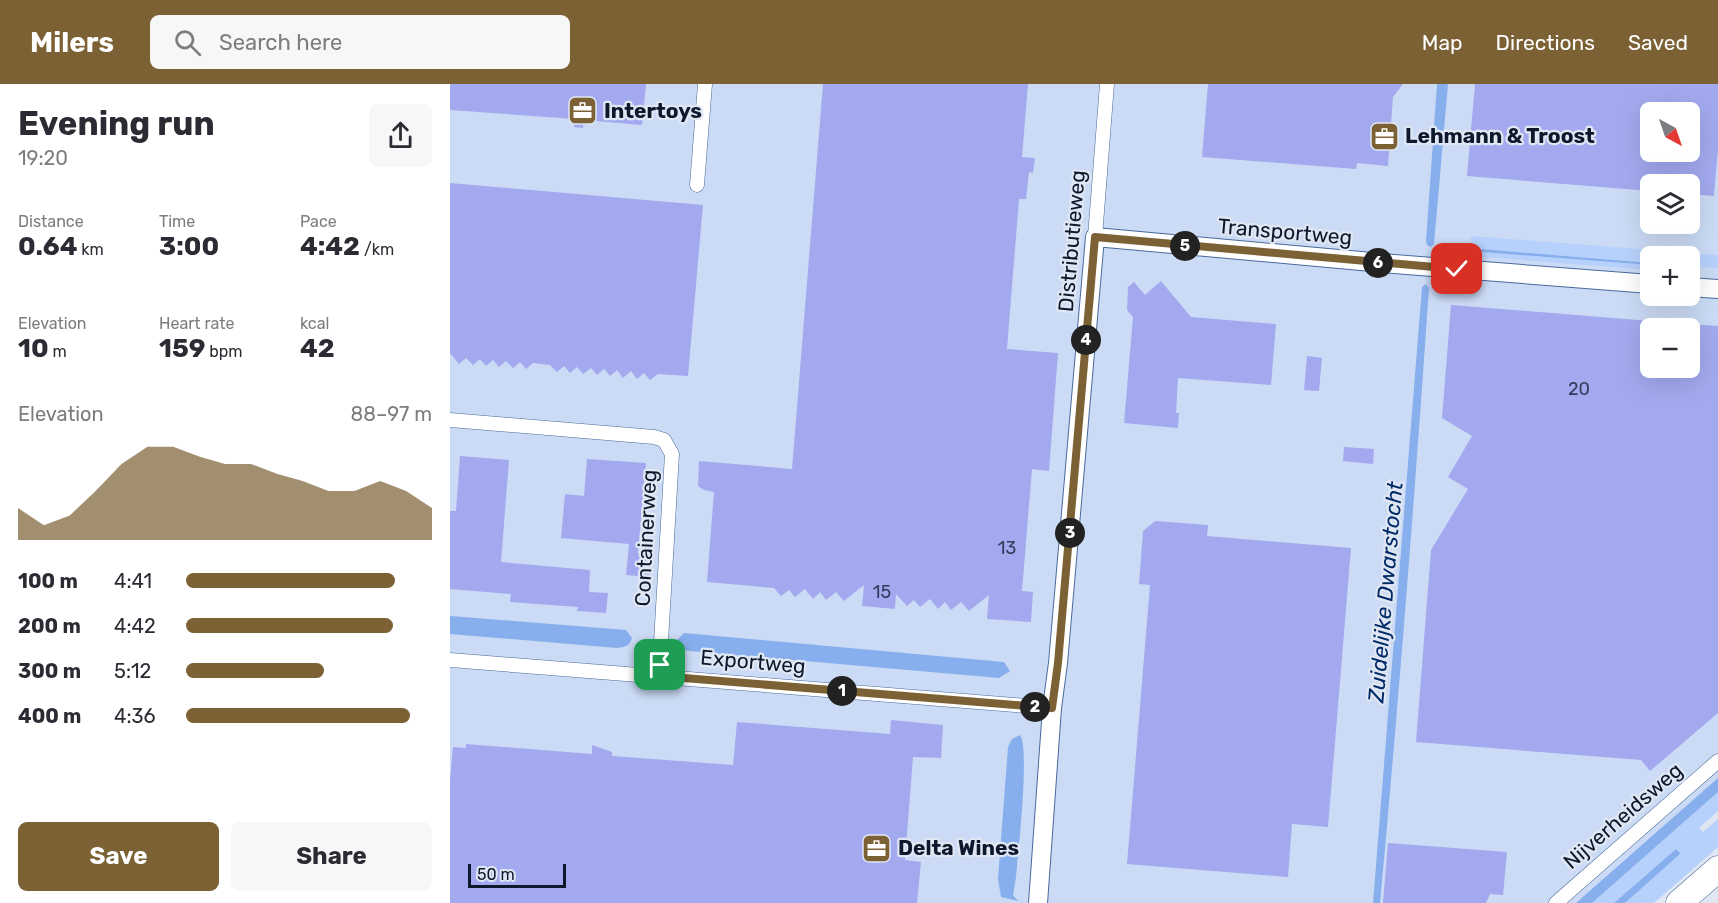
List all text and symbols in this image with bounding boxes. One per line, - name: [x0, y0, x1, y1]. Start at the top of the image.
- search box: [150, 15, 570, 69]
- text: Milers: [30, 26, 114, 59]
- icon: search: [171, 26, 204, 59]
- text: Search here: [219, 29, 342, 56]
- text: Map: [1422, 30, 1463, 55]
- text: Directions: [1496, 30, 1595, 55]
- text: Saved: [1628, 30, 1688, 55]
- office icon: Intertoys: [567, 95, 599, 127]
- place label: Intertoys: [604, 98, 702, 123]
- north arrow: [1640, 102, 1700, 162]
- map controls: [1640, 102, 1700, 378]
- text: Evening run: [18, 104, 215, 143]
- button: share: [369, 104, 432, 167]
- office icon: Lehmann & Troost: [1368, 120, 1400, 152]
- place label: Lehmann & Troost: [1405, 123, 1595, 148]
- text: 19:20: [18, 146, 68, 170]
- street label: Distributieweg: [1053, 169, 1090, 313]
- button: layers: [1640, 174, 1700, 234]
- text: Distance: [18, 212, 84, 231]
- text: Time: [159, 212, 195, 231]
- text: Pace: [300, 212, 337, 231]
- street label: Transportweg: [1217, 213, 1353, 250]
- text: 0.64: [18, 231, 77, 262]
- text: 3:00: [159, 231, 219, 262]
- text: 4:42: [300, 231, 360, 262]
- pin: 5: [1170, 231, 1200, 261]
- text: 5: [1180, 236, 1190, 255]
- text: km: [77, 240, 104, 259]
- text: /km: [360, 240, 394, 259]
- pin: [1431, 243, 1482, 294]
- button: +: [1640, 246, 1700, 306]
- pin: 6: [1363, 248, 1393, 278]
- icon: check: [1440, 252, 1473, 285]
- text: 6: [1373, 253, 1383, 272]
- text: Elevation: [18, 314, 87, 333]
- text: Heart rate: [159, 314, 234, 333]
- text: kcal: [300, 314, 329, 333]
- button: −: [1640, 318, 1700, 378]
- pin: 4: [1071, 325, 1101, 355]
- text: 4: [1081, 330, 1091, 349]
- text: 10: [18, 333, 49, 364]
- text: 159: [159, 333, 205, 364]
- text: 42: [300, 333, 335, 364]
- text: m: [49, 342, 67, 361]
- text: bpm: [205, 342, 243, 361]
- house number: 20: [1568, 378, 1590, 400]
- text: Elevation: [18, 402, 104, 426]
- text: 88–97 m: [351, 402, 432, 426]
- street label: Containerweg: [629, 469, 662, 607]
- water label: Zuidelijke Dwarstocht: [1362, 480, 1409, 705]
- pin: 3: [1055, 518, 1085, 548]
- text: 3: [1065, 523, 1075, 542]
- house number: 13: [998, 537, 1016, 559]
- text: 100 m: [18, 569, 78, 593]
- text: 4:41: [114, 569, 152, 593]
- house number: 15: [873, 581, 891, 603]
- text: 200 m: [18, 614, 81, 638]
- text: 4:42: [114, 614, 156, 638]
- pin: [634, 639, 685, 690]
- street label: Exportweg: [699, 644, 807, 679]
- icon: arrive: [643, 648, 676, 681]
- text: 300 m: [18, 659, 81, 683]
- text: 5:12: [114, 659, 151, 683]
- pin: 1: [827, 676, 857, 706]
- text: 1: [838, 681, 846, 700]
- pin: 2: [1020, 692, 1050, 722]
- text: 2: [1030, 697, 1040, 716]
- text: 400 m: [18, 704, 81, 728]
- text: 4:36: [114, 704, 156, 728]
- street label: Nijverheidsweg: [1558, 757, 1687, 874]
- button: Save: [18, 822, 219, 891]
- button: Share: [231, 822, 432, 891]
- office icon: Delta Wines: [861, 832, 893, 864]
- place label: Delta Wines: [898, 835, 1019, 860]
- scale bar: [468, 861, 566, 888]
- text: 50 m: [477, 865, 515, 884]

